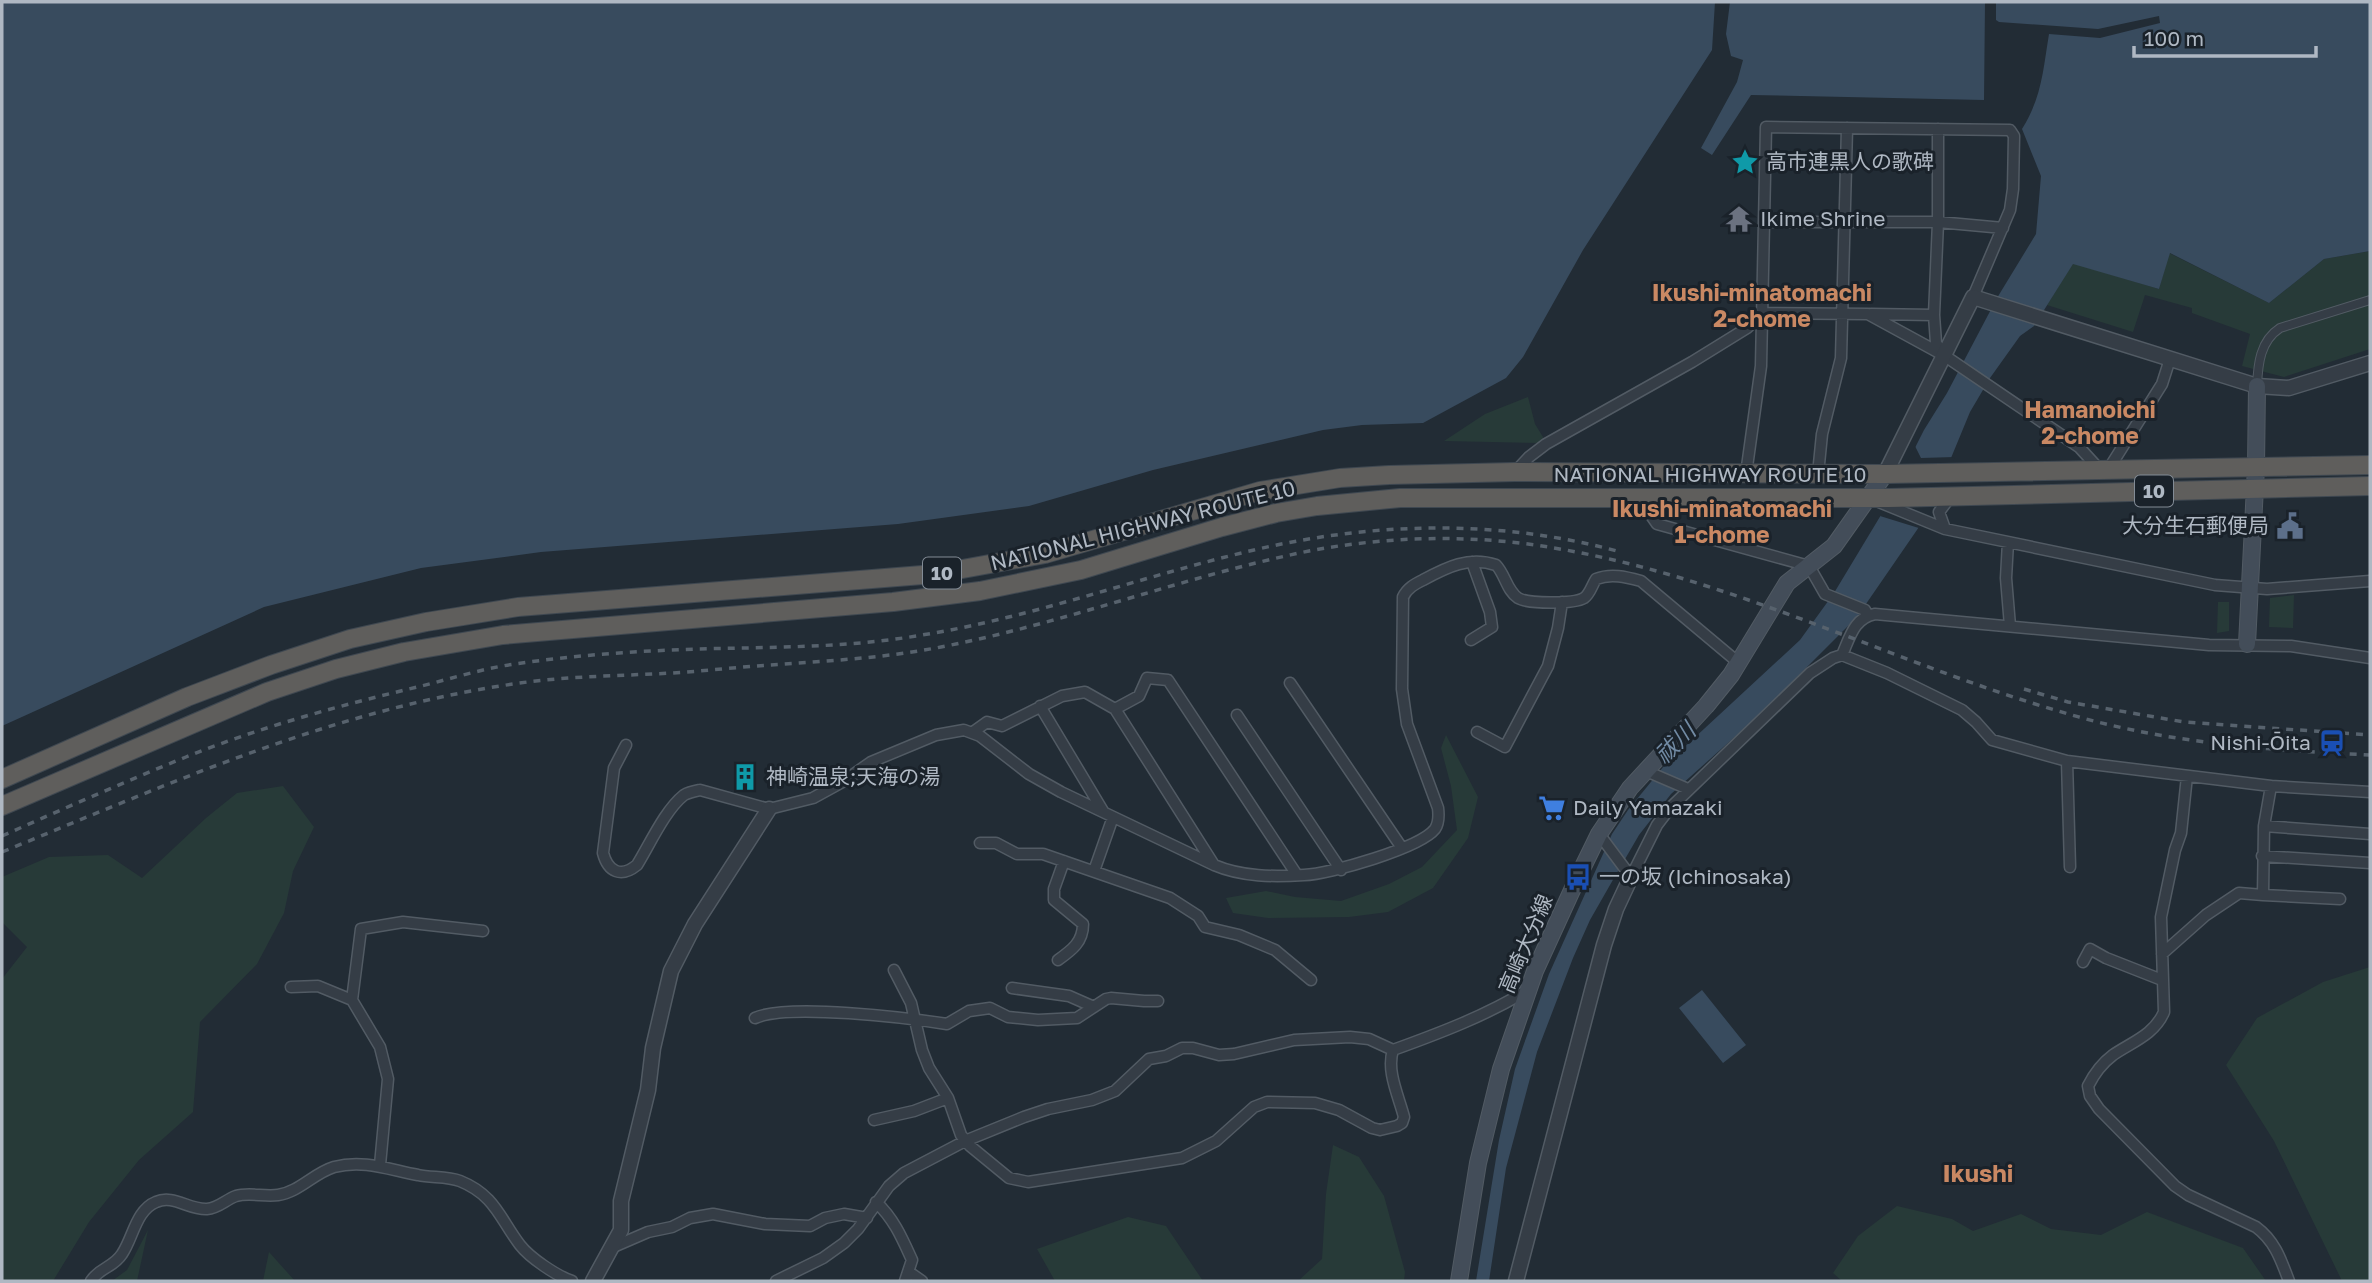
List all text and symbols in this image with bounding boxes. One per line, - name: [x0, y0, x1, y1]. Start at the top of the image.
- scale bar: [2134, 14, 2316, 58]
- text: 100 m: [2144, 25, 2204, 51]
- place icon: 高市連黒人の歌碑: [1730, 147, 1760, 177]
- place label: 高市連黒人の歌碑: [1766, 148, 1934, 174]
- temple icon: Ikime Shrine: [1724, 204, 1754, 234]
- place label: Ikime Shrine: [1760, 205, 1885, 231]
- district label: Ikushi-minatomachi 2-chome: [1652, 278, 1872, 332]
- district label: Hamanoichi 2-chome: [2024, 395, 2156, 449]
- street label: NATIONAL HIGHWAY ROUTE 10: [1553, 461, 1867, 487]
- street label: NATIONAL HIGHWAY ROUTE 10: [988, 475, 1298, 576]
- road number: 10: [2135, 476, 2173, 506]
- district label: Ikushi-minatomachi 1-chome: [1612, 494, 1832, 548]
- public building icon: 大分生石郵便局: [2275, 511, 2305, 541]
- place label: 大分生石郵便局: [2122, 512, 2269, 538]
- road number: 10: [923, 558, 961, 588]
- water label: 祓川: [1648, 714, 1703, 768]
- station icon: Nishi-Ōita: [2317, 728, 2347, 758]
- place label: Nishi-Ōita: [2210, 729, 2311, 755]
- building icon: 神崎温泉;天海の湯: [730, 762, 760, 792]
- place label: 神崎温泉;天海の湯: [766, 763, 940, 789]
- supermarket icon: Daily Yamazaki: [1537, 793, 1567, 823]
- place label: Daily Yamazaki: [1573, 794, 1723, 820]
- bus stop icon: 一の坂 (Ichinosaka): [1563, 862, 1593, 892]
- place label: 一の坂 (Ichinosaka): [1599, 863, 1792, 889]
- street label: 高崎大分線: [1493, 890, 1558, 997]
- district label: Ikushi: [1943, 1158, 2013, 1187]

